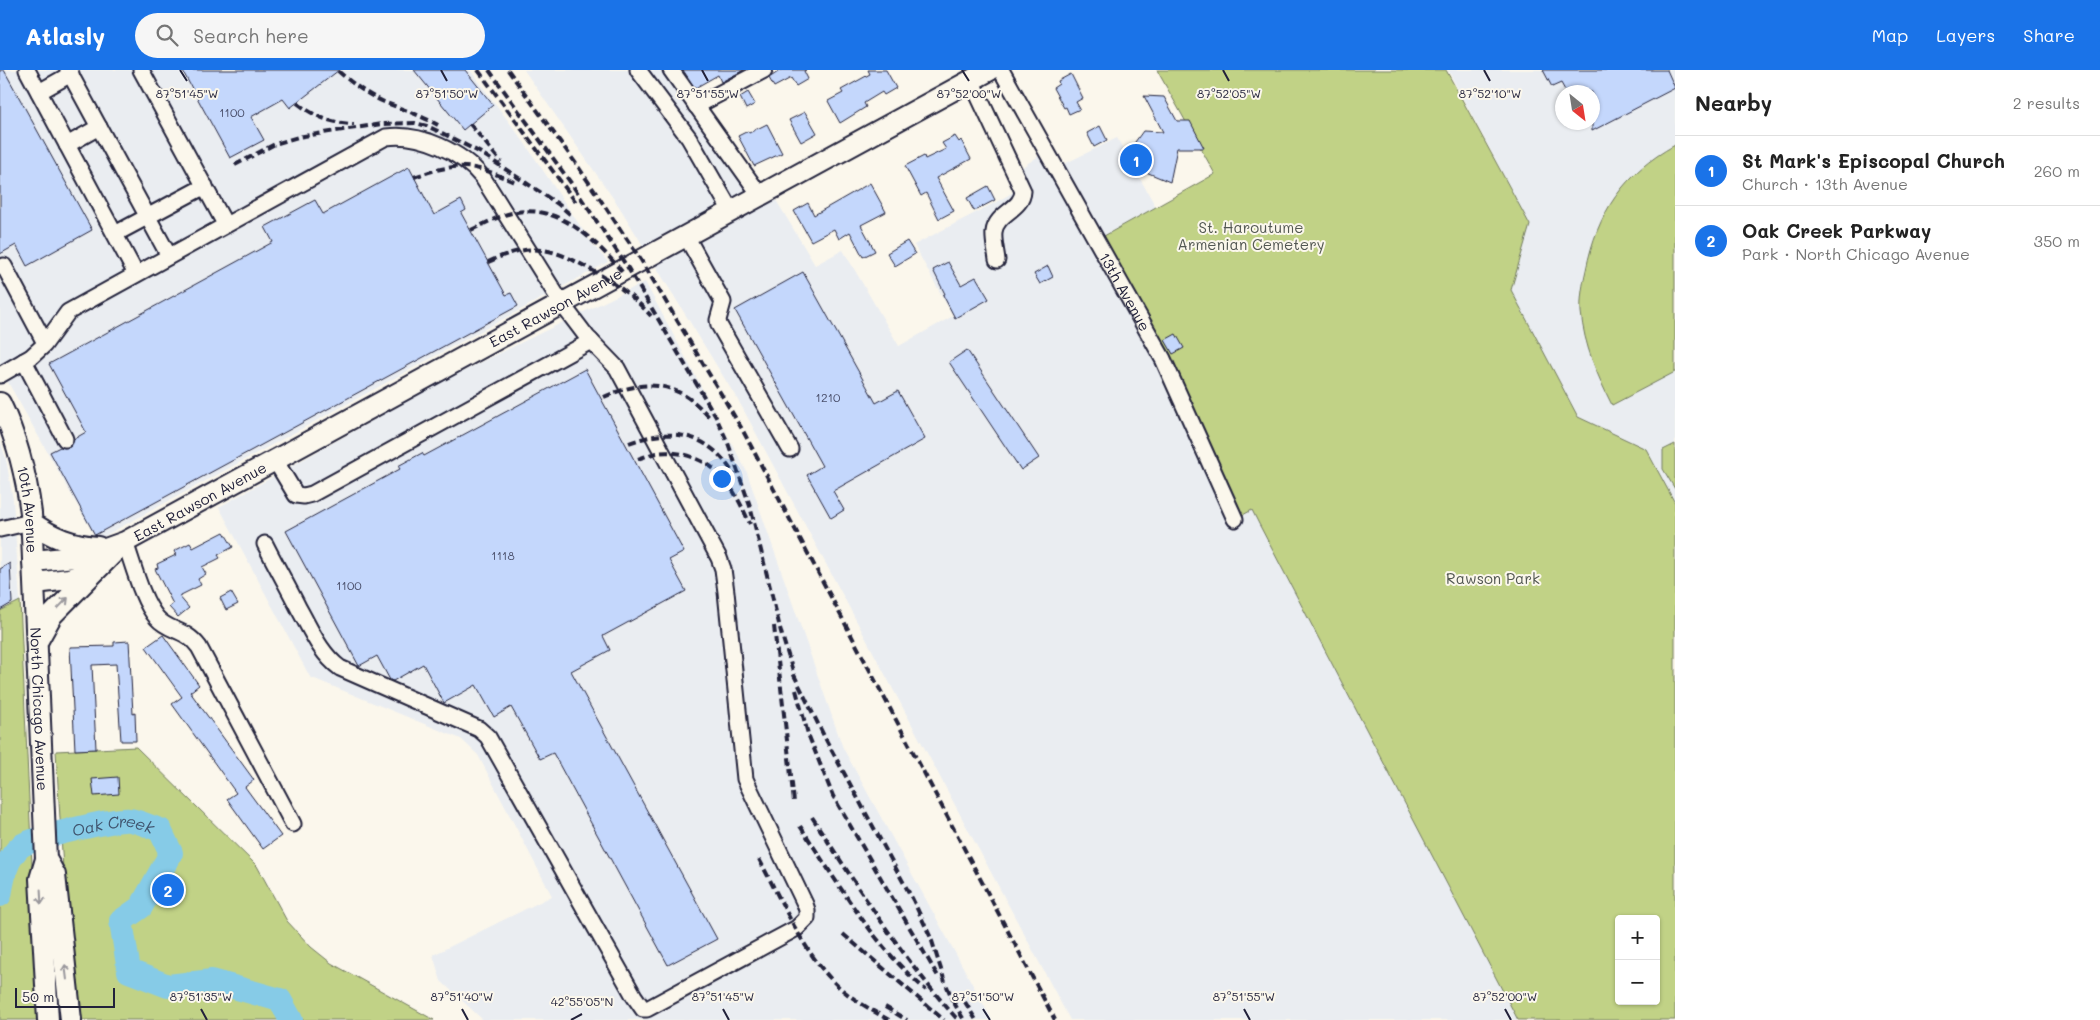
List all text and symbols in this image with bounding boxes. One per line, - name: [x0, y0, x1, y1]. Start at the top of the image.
- search box: [135, 13, 485, 58]
- text: Atlasly: [25, 20, 105, 51]
- icon: search: [153, 21, 181, 49]
- text: Search here: [193, 23, 309, 48]
- text: Map: [1872, 23, 1908, 47]
- text: Layers: [1936, 23, 1995, 47]
- text: Share: [2023, 23, 2075, 47]
- text: 87°51'45"W: [156, 85, 218, 101]
- text: 87°51'50"W: [416, 85, 478, 101]
- text: 87°51'55"W: [677, 85, 739, 101]
- text: 87°52'00"W: [937, 85, 1001, 101]
- text: 87°52'05"W: [1197, 85, 1261, 101]
- text: 87°52'10"W: [1459, 85, 1521, 101]
- north arrow: [1555, 85, 1600, 130]
- text: Nearby: [1695, 89, 1772, 116]
- text: 2 results: [2013, 92, 2080, 113]
- house number: 1100: [219, 104, 245, 120]
- pin: 1: [1120, 141, 1152, 179]
- text: St Mark's Episcopal Church: [1742, 148, 2005, 173]
- text: 1: [1707, 160, 1715, 181]
- text: 260 m: [2034, 160, 2080, 181]
- text: Church · 13th Avenue: [1742, 173, 1908, 194]
- park label: St. Haroutume Armenian Cemetery: [1178, 217, 1325, 254]
- text: Oak Creek Parkway: [1742, 218, 1931, 243]
- text: 2: [1707, 230, 1715, 251]
- text: 350 m: [2034, 230, 2080, 251]
- text: Park · North Chicago Avenue: [1742, 243, 1970, 264]
- street label: 13th Avenue: [1095, 249, 1155, 335]
- street label: East Rawson Avenue: [485, 263, 625, 352]
- house number: 1210: [816, 389, 841, 405]
- street label: East Rawson Avenue: [130, 457, 270, 545]
- street label: 10th Avenue: [13, 464, 43, 554]
- your location: [709, 466, 735, 492]
- house number: 1118: [491, 547, 515, 563]
- park label: Rawson Park: [1446, 568, 1540, 588]
- house number: 1100: [336, 577, 362, 593]
- one-way arrow: [57, 597, 69, 610]
- street label: North Chicago Avenue: [26, 627, 53, 791]
- water label: Oak Creek: [69, 809, 158, 840]
- pin: 2: [152, 871, 184, 909]
- one-way arrow: [36, 889, 45, 905]
- map controls: [1615, 915, 1660, 1005]
- button: +: [1615, 915, 1660, 960]
- button: −: [1615, 960, 1660, 1005]
- one-way arrow: [61, 964, 71, 980]
- scale bar: [15, 985, 115, 1008]
- text: 50 m: [22, 987, 54, 1006]
- text: 87°51'35"W: [170, 988, 232, 1004]
- text: 87°51'40"W: [431, 988, 493, 1004]
- text: 87°51'45"W: [692, 988, 754, 1004]
- text: 87°51'50"W: [952, 988, 1014, 1004]
- text: 87°51'55"W: [1213, 988, 1275, 1004]
- text: 87°52'00"W: [1473, 988, 1537, 1004]
- text: 42°55'05"N: [551, 993, 613, 1009]

